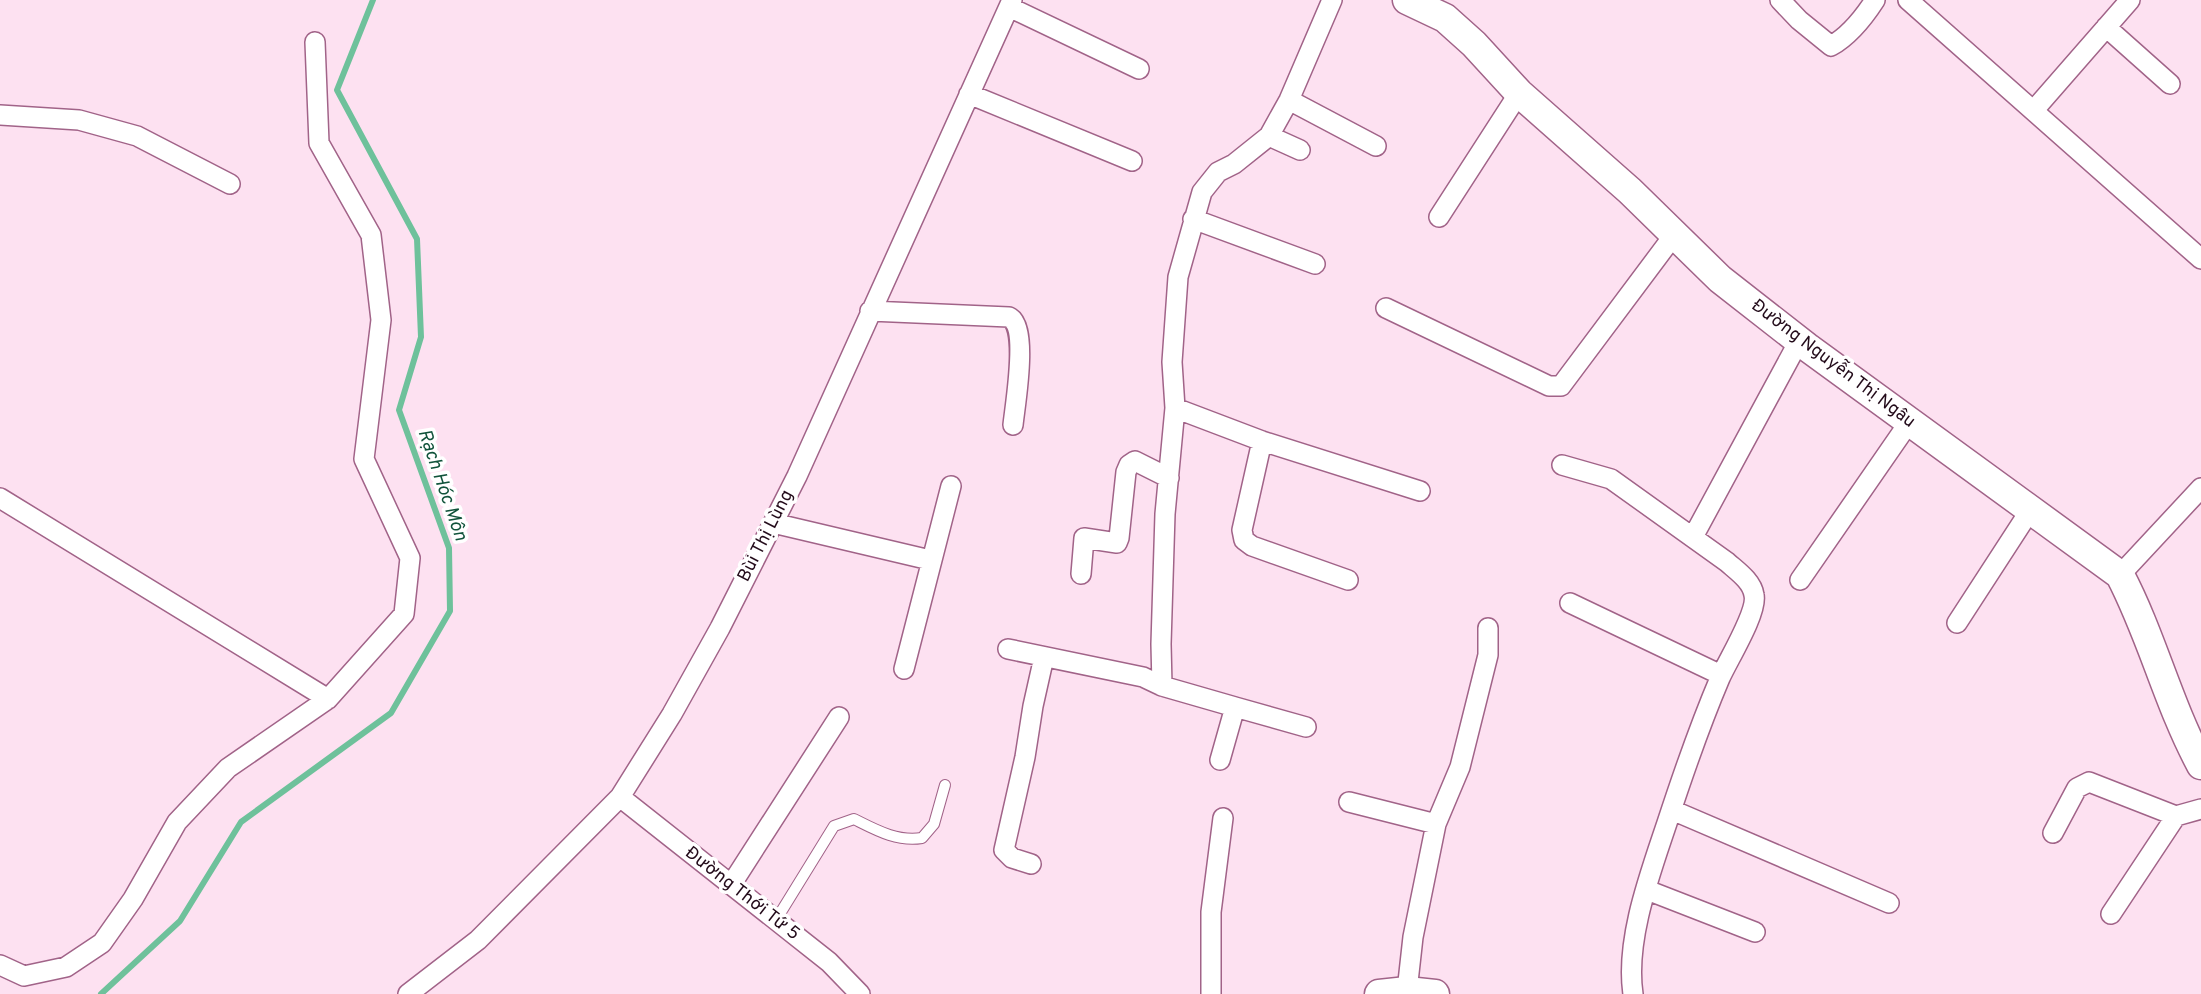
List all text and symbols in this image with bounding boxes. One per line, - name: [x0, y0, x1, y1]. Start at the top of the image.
- street label: Đường Nguyễn Thị Ngâu: [1746, 293, 1921, 433]
- water label: Rạch Hóc Môn: [412, 426, 473, 545]
- street label: Bùi Thị Lùng: [733, 486, 799, 586]
- street label: Đường Thới Tứ 5: [680, 842, 804, 946]

